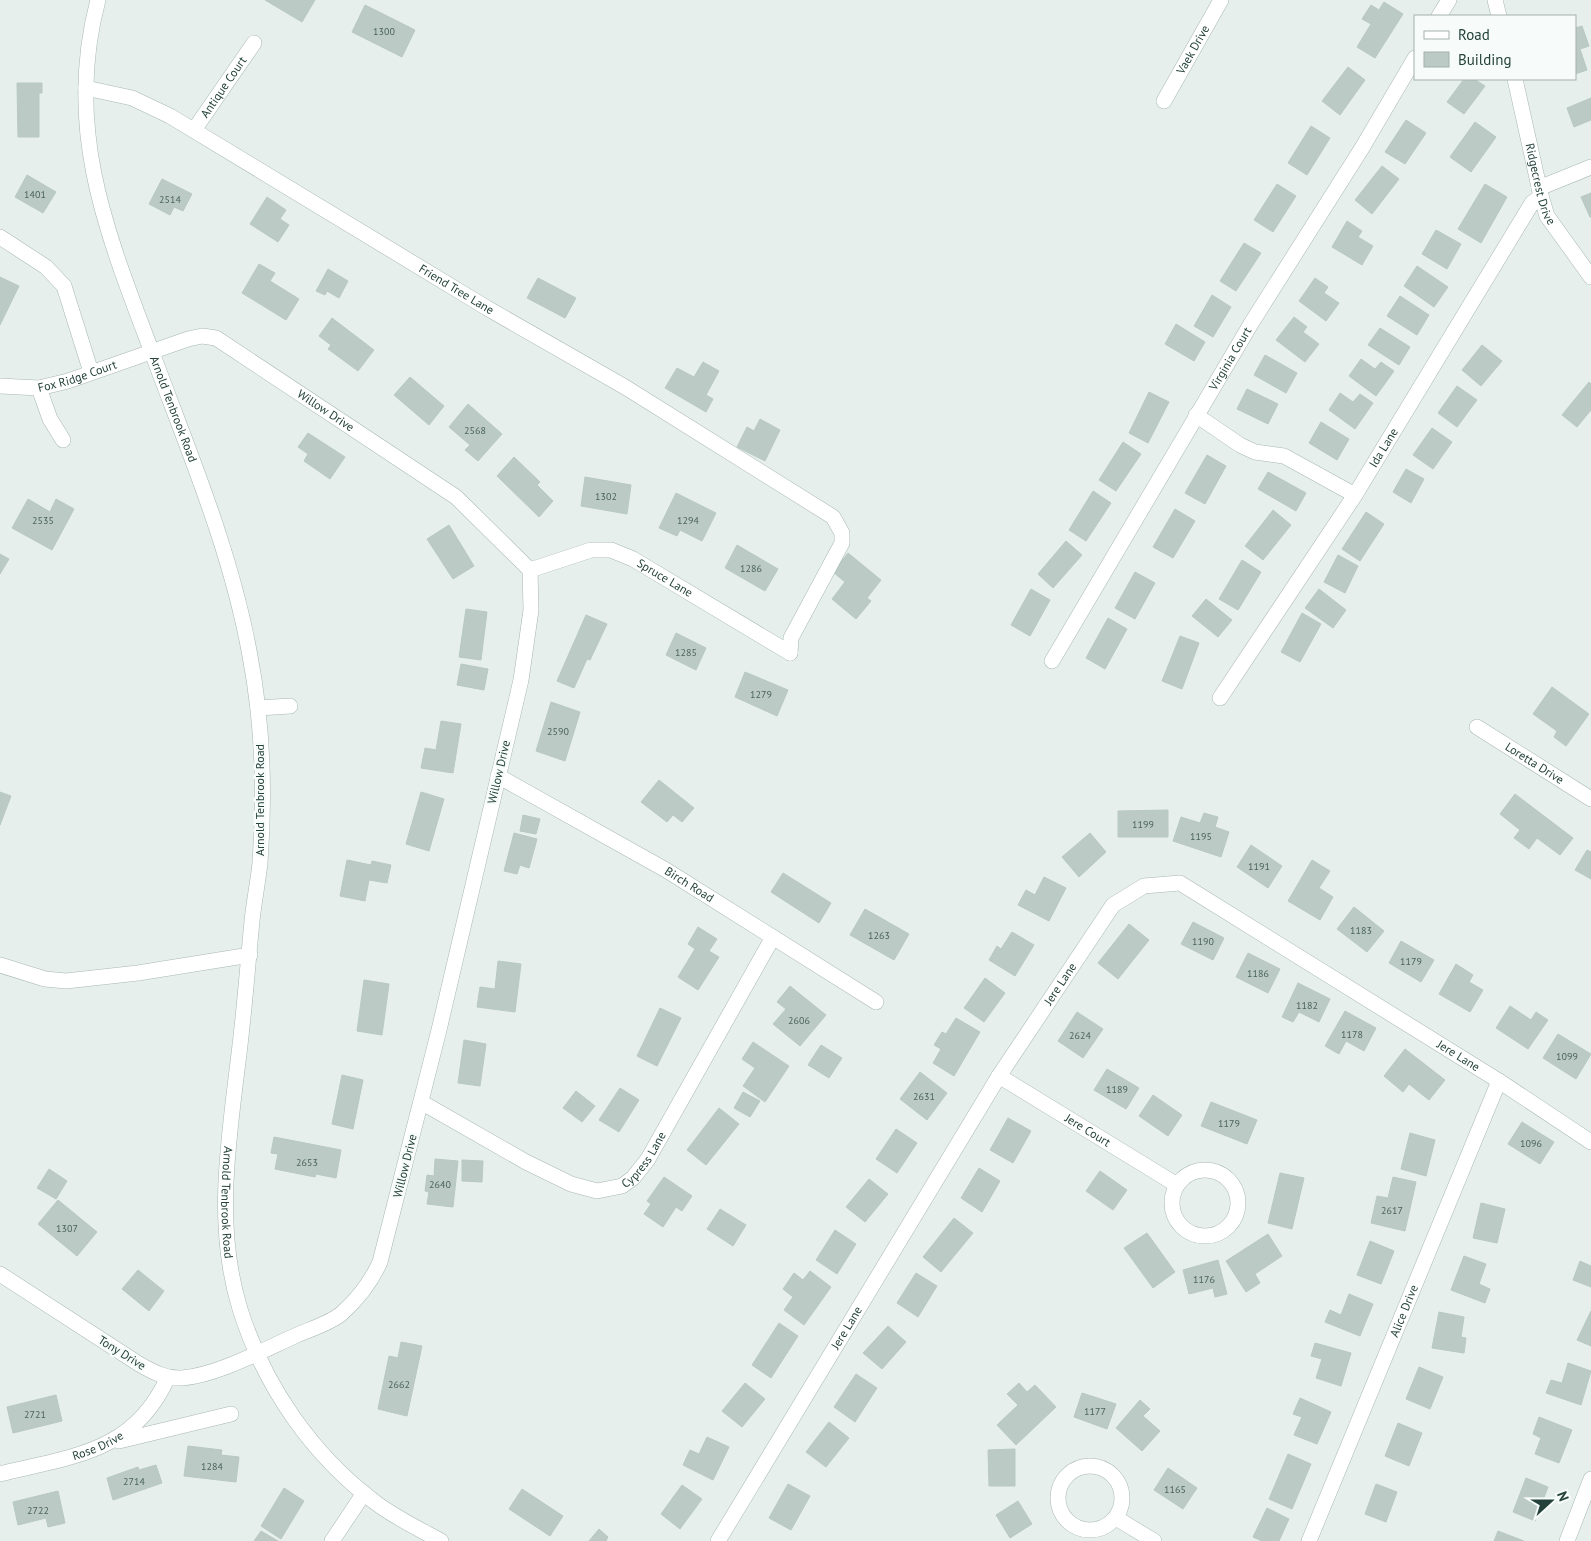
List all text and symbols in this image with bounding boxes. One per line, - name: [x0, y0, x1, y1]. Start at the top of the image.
- legend: [1414, 15, 1576, 80]
- street label: Vaek Drive: [1172, 22, 1212, 77]
- house number: 1300: [373, 25, 395, 38]
- text: Road: [1458, 25, 1490, 44]
- text: Building: [1458, 50, 1512, 69]
- street label: Antique Court: [197, 53, 249, 120]
- street label: Ridgecrest Drive: [1522, 142, 1559, 228]
- house number: 1401: [24, 188, 46, 201]
- house number: 2514: [159, 193, 181, 206]
- street label: Friend Tree Lane: [416, 261, 497, 317]
- street label: Virginia Court: [1205, 324, 1254, 394]
- street label: Arnold Tenbrook Road: [147, 354, 201, 464]
- street label: Fox Ridge Court: [36, 357, 119, 395]
- street label: Willow Drive: [295, 386, 357, 434]
- house number: 2568: [464, 424, 486, 437]
- street label: Ida Lane: [1365, 425, 1401, 470]
- house number: 1302: [595, 490, 617, 503]
- house number: 2535: [32, 514, 54, 527]
- house number: 1294: [677, 514, 699, 527]
- street label: Spruce Lane: [634, 555, 696, 600]
- house number: 1286: [740, 562, 762, 575]
- house number: 1285: [675, 646, 697, 659]
- house number: 1279: [750, 688, 772, 701]
- house number: 2590: [547, 725, 569, 738]
- street label: Willow Drive: [484, 738, 513, 805]
- street label: Loretta Drive: [1503, 739, 1567, 787]
- street label: Arnold Tenbrook Road: [252, 744, 267, 856]
- house number: 1199: [1132, 818, 1154, 831]
- house number: 1195: [1190, 830, 1212, 843]
- house number: 1191: [1248, 860, 1270, 873]
- street label: Birch Road: [662, 863, 717, 905]
- house number: 1183: [1350, 924, 1372, 937]
- house number: 1263: [868, 929, 890, 942]
- house number: 1190: [1192, 935, 1214, 948]
- house number: 1179: [1400, 955, 1422, 968]
- street label: Jere Lane: [1040, 960, 1079, 1008]
- house number: 1186: [1247, 967, 1269, 980]
- house number: 1182: [1296, 999, 1318, 1012]
- house number: 2606: [788, 1014, 810, 1027]
- house number: 1178: [1341, 1028, 1363, 1041]
- house number: 2624: [1069, 1029, 1091, 1042]
- street label: Jere Lane: [1434, 1036, 1483, 1074]
- house number: 1099: [1556, 1050, 1578, 1063]
- house number: 1189: [1106, 1083, 1128, 1096]
- house number: 2631: [913, 1090, 935, 1103]
- street label: Jere Court: [1061, 1110, 1114, 1150]
- house number: 1179: [1218, 1117, 1240, 1130]
- street label: Cypress Lane: [618, 1129, 669, 1191]
- street label: Willow Drive: [389, 1132, 420, 1199]
- house number: 1096: [1520, 1137, 1542, 1150]
- street label: Arnold Tenbrook Road: [218, 1146, 237, 1259]
- house number: 2653: [296, 1156, 318, 1169]
- house number: 2640: [429, 1178, 451, 1191]
- house number: 2617: [1381, 1204, 1403, 1217]
- house number: 1307: [56, 1222, 78, 1235]
- house number: 1176: [1193, 1273, 1215, 1286]
- street label: Alice Drive: [1386, 1282, 1421, 1339]
- street label: Jere Lane: [827, 1303, 865, 1353]
- street label: Tony Drive: [96, 1332, 149, 1373]
- house number: 2662: [388, 1378, 410, 1391]
- house number: 1177: [1084, 1405, 1106, 1418]
- house number: 2721: [24, 1408, 46, 1421]
- street label: Rose Drive: [70, 1428, 126, 1463]
- house number: 1284: [201, 1460, 223, 1473]
- house number: 2714: [123, 1475, 145, 1488]
- north arrow: [1526, 1476, 1576, 1526]
- house number: 1165: [1164, 1483, 1186, 1496]
- text: N: [1553, 1489, 1573, 1504]
- house number: 2722: [27, 1504, 49, 1517]

